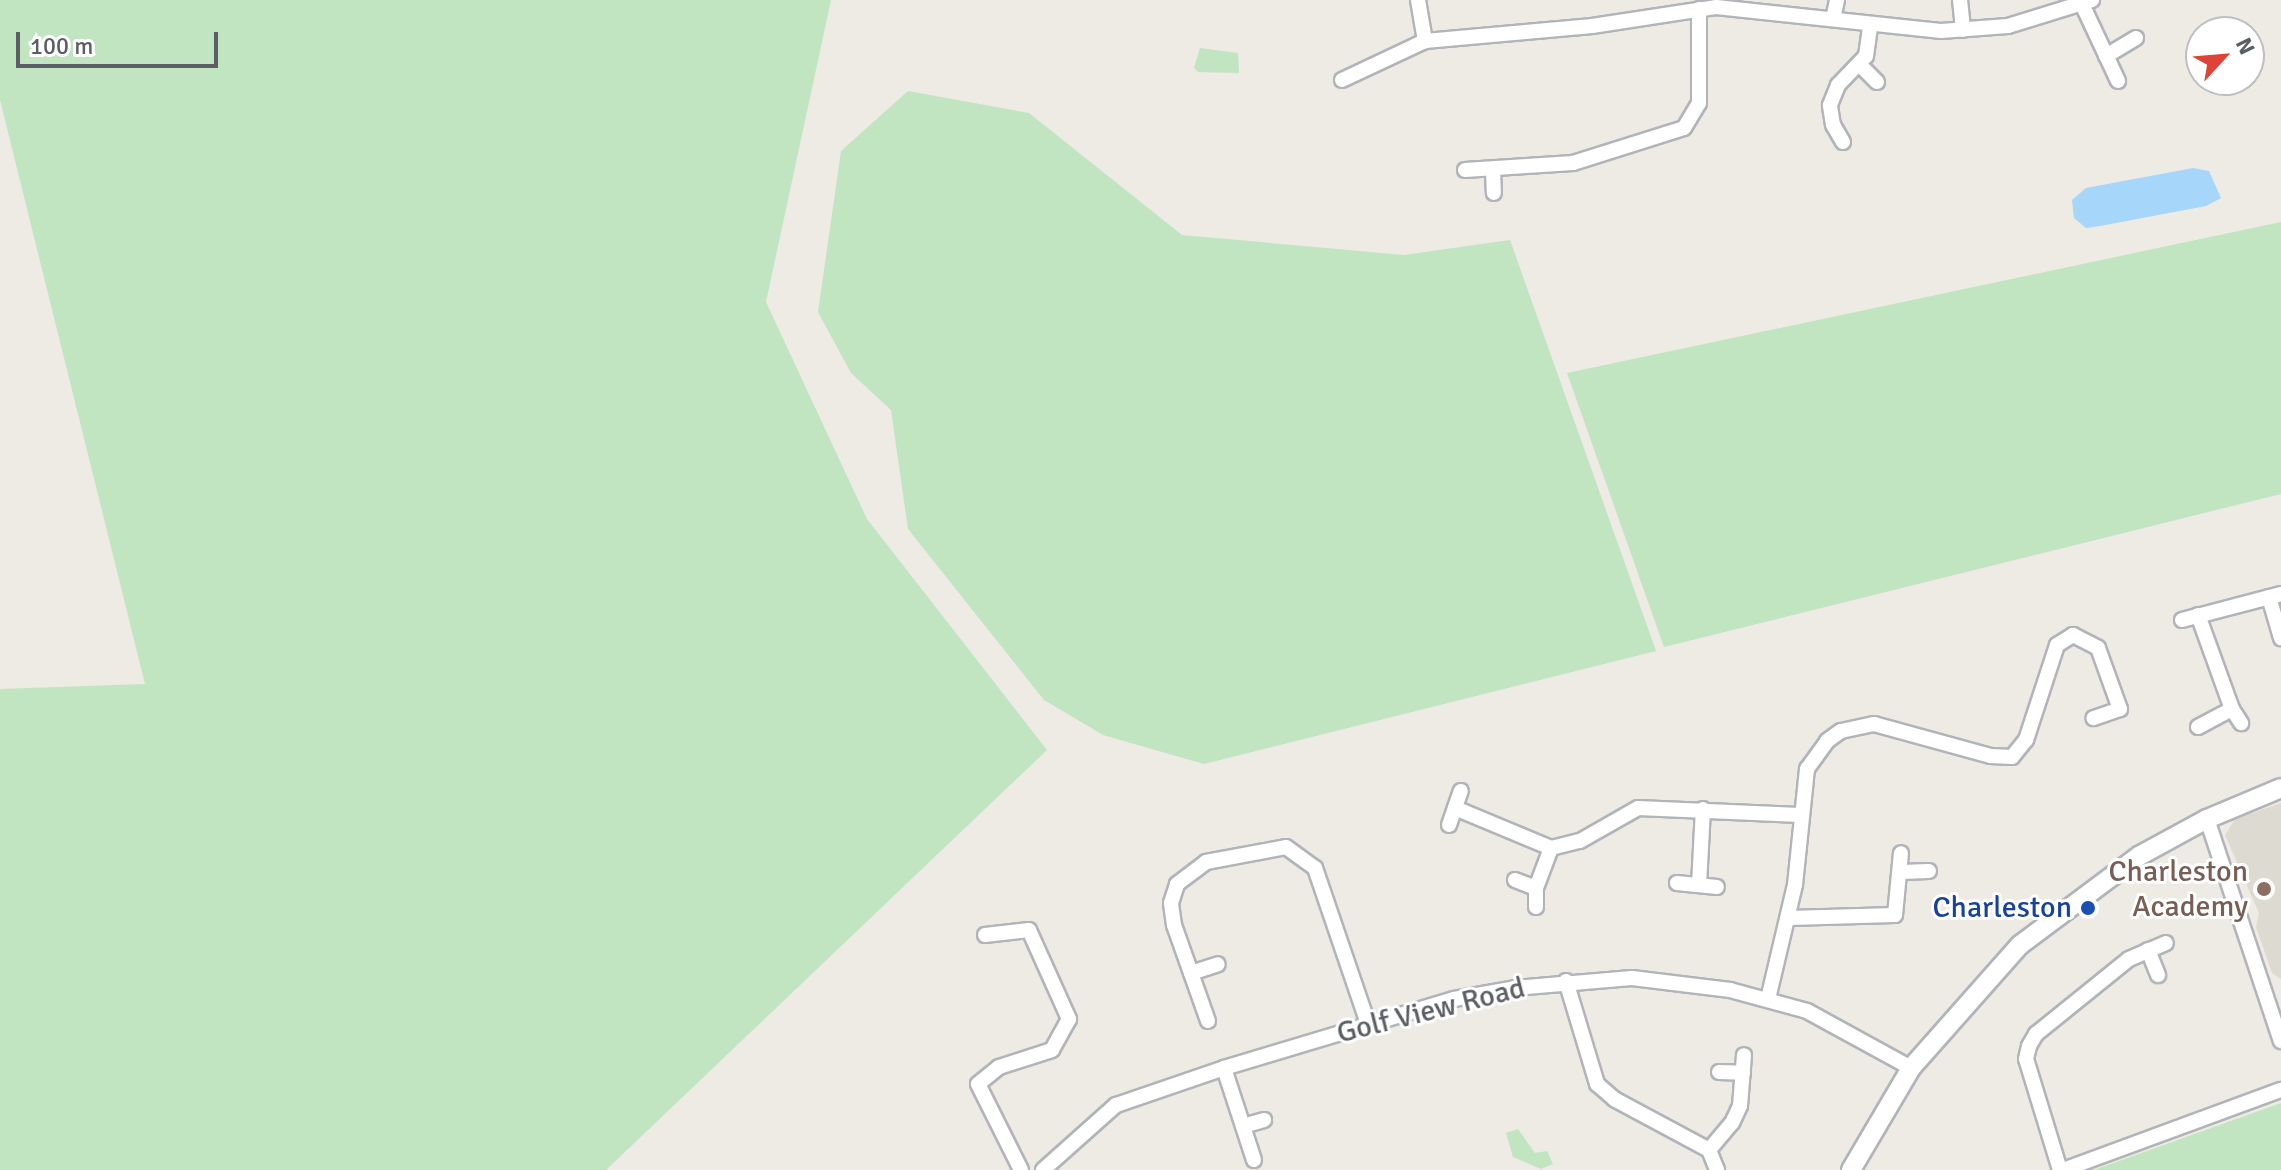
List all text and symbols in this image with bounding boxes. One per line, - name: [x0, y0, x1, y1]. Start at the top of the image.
- scale bar: [20, 16, 222, 66]
- north arrow: [2185, 16, 2265, 96]
- text: 100 m: [30, 31, 93, 61]
- text: N: [2230, 33, 2261, 59]
- place label: Charleston Academy: [2108, 854, 2248, 924]
- marker: Charleston Academy: [2255, 880, 2273, 898]
- place label: Charleston: [1932, 890, 2072, 926]
- marker: Charleston: [2079, 899, 2097, 917]
- street label: Golf View Road: [1333, 970, 1529, 1052]

